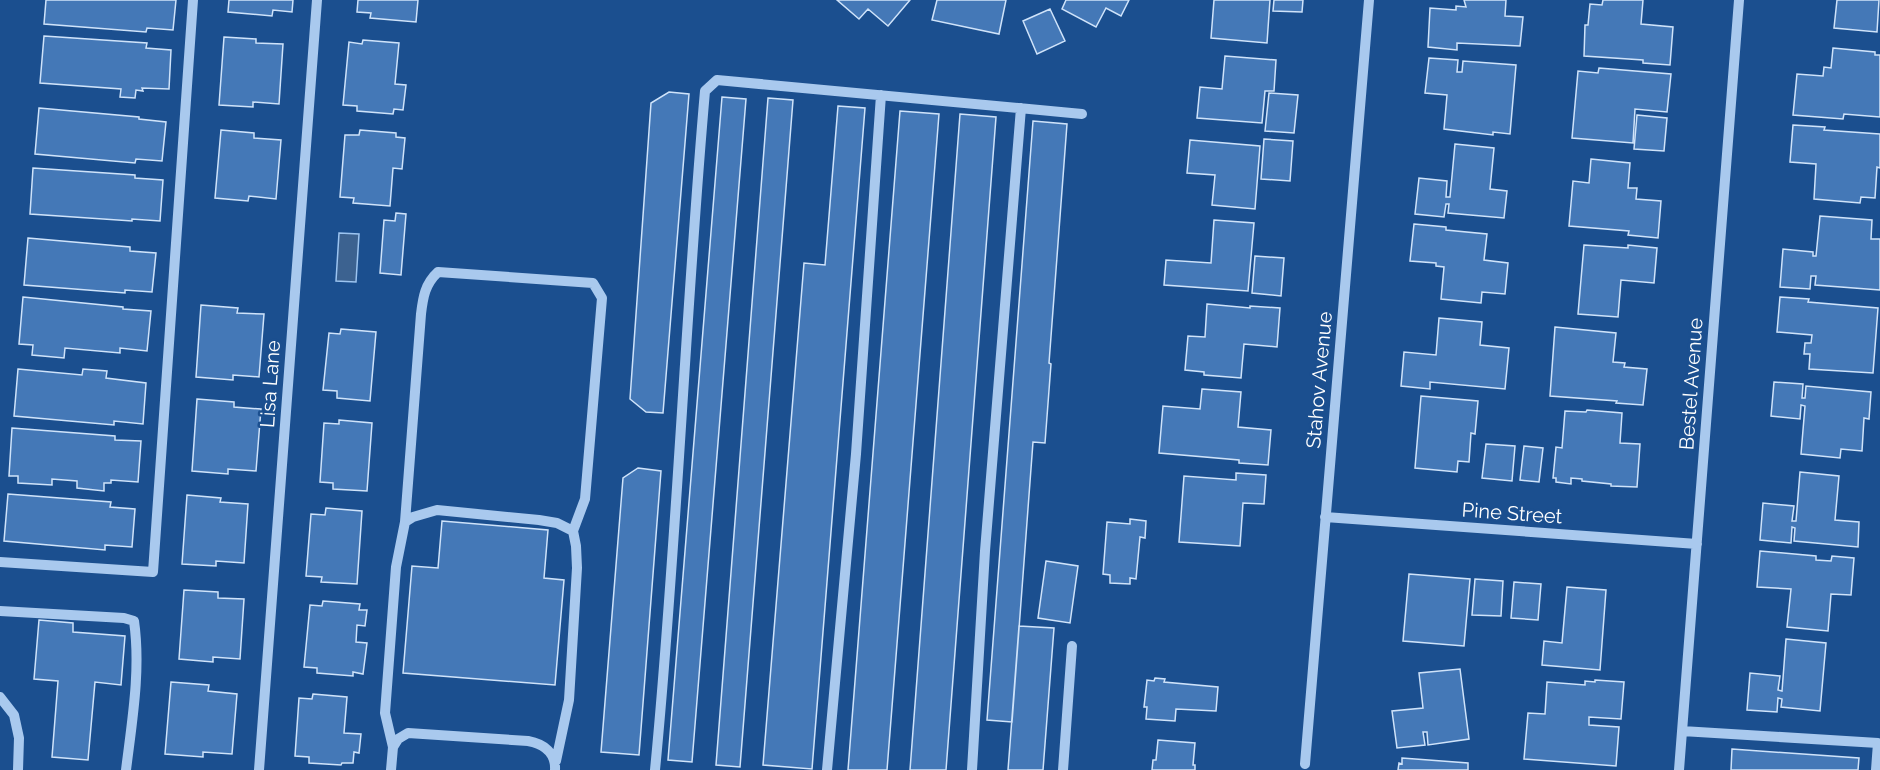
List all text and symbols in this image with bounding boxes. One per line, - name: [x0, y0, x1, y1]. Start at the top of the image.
- street label: Stahov Avenue: [1301, 310, 1337, 450]
- street label: Bestel Avenue: [1674, 317, 1708, 451]
- street label: Lisa Lane: [255, 339, 285, 429]
- street label: Pine Street: [1461, 498, 1563, 529]

